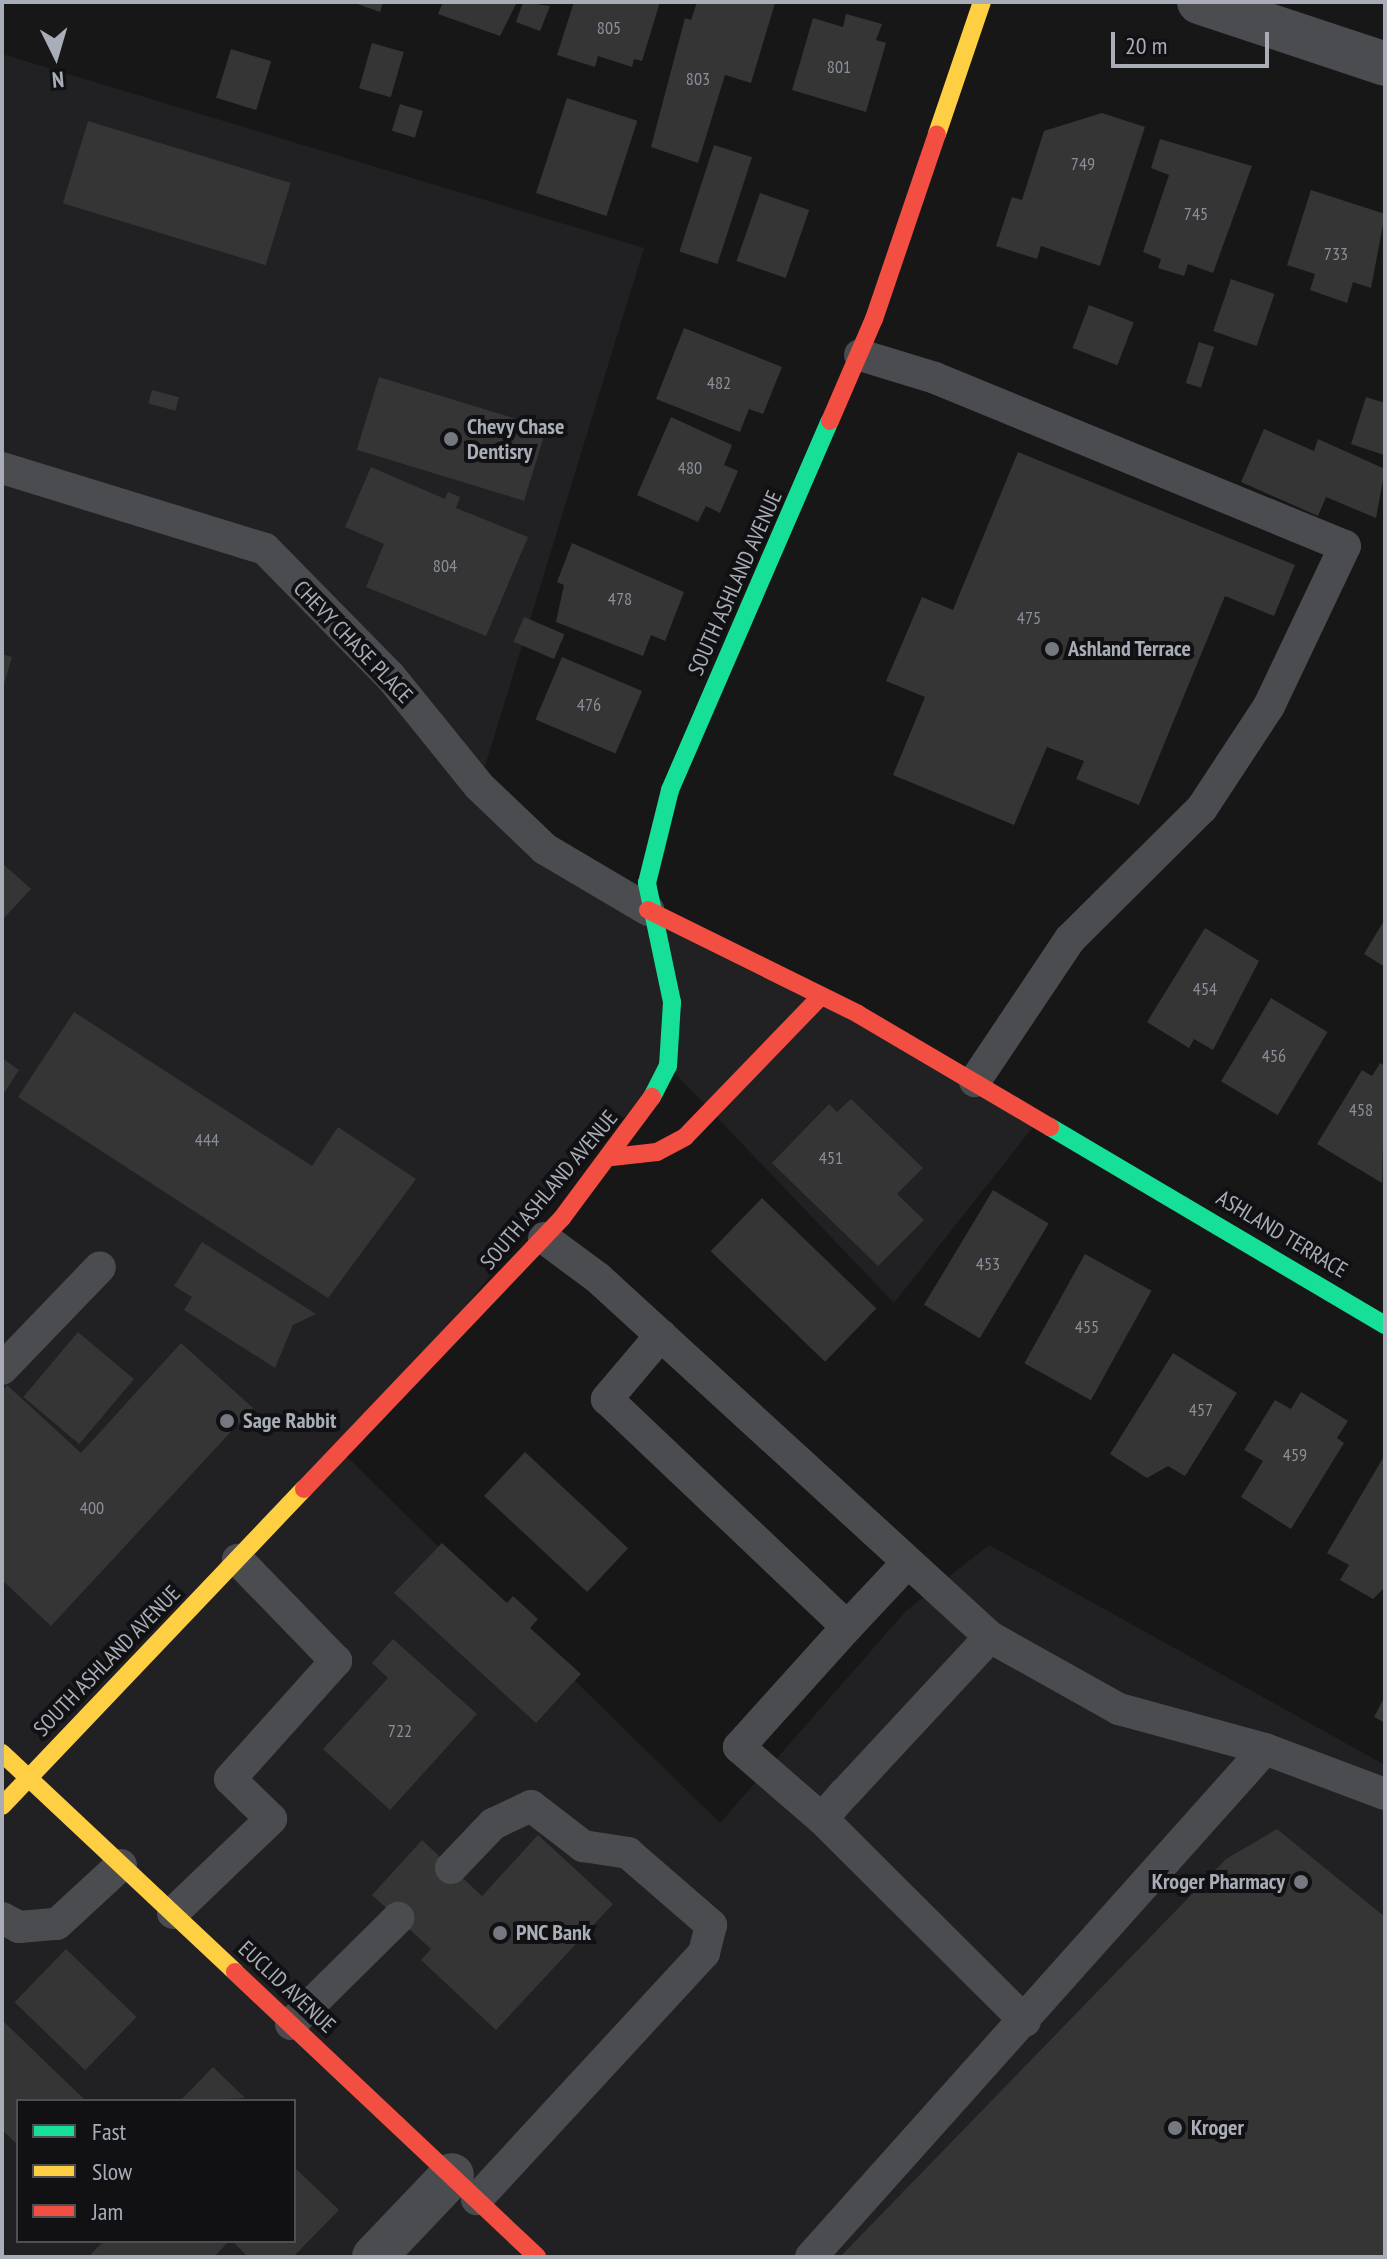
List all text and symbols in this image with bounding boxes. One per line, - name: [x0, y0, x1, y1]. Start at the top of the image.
- north arrow: [16, 16, 96, 96]
- scale bar: [1115, 16, 1273, 66]
- house number: 805: [597, 17, 621, 39]
- text: 20 m: [1125, 30, 1167, 61]
- house number: 801: [827, 56, 851, 78]
- text: N: [51, 65, 65, 94]
- house number: 803: [686, 68, 710, 90]
- house number: 749: [1071, 153, 1095, 175]
- house number: 745: [1184, 203, 1208, 225]
- house number: 733: [1324, 243, 1348, 265]
- house number: 482: [707, 372, 731, 394]
- place label: Chevy Chase Dentisry: [467, 413, 565, 464]
- marker: Chevy Chase Dentisry: [442, 430, 460, 448]
- house number: 480: [678, 457, 702, 479]
- street label: SOUTH ASHLAND AVENUE: [682, 486, 788, 680]
- house number: 804: [433, 555, 457, 577]
- street label: CHEVY CHASE PLACE: [288, 575, 418, 709]
- house number: 478: [608, 588, 632, 610]
- house number: 475: [1017, 607, 1041, 629]
- place label: Ashland Terrace: [1068, 636, 1192, 662]
- marker: Ashland Terrace: [1043, 640, 1061, 658]
- house number: 476: [577, 694, 601, 716]
- house number: 454: [1193, 978, 1217, 1000]
- house number: 456: [1262, 1045, 1286, 1067]
- house number: 458: [1349, 1099, 1373, 1121]
- street label: SOUTH ASHLAND AVENUE: [474, 1105, 624, 1275]
- house number: 444: [195, 1129, 219, 1151]
- house number: 451: [819, 1147, 843, 1169]
- street label: ASHLAND TERRACE: [1211, 1184, 1353, 1284]
- house number: 453: [976, 1253, 1000, 1275]
- house number: 455: [1075, 1316, 1099, 1338]
- house number: 457: [1189, 1399, 1213, 1421]
- place label: Sage Rabbit: [243, 1408, 336, 1434]
- marker: Sage Rabbit: [218, 1412, 236, 1430]
- house number: 459: [1283, 1444, 1307, 1466]
- house number: 400: [80, 1497, 104, 1519]
- street label: SOUTH ASHLAND AVENUE: [28, 1580, 186, 1742]
- house number: 722: [388, 1720, 412, 1742]
- place label: Kroger Pharmacy: [1152, 1869, 1285, 1895]
- marker: Kroger Pharmacy: [1292, 1873, 1310, 1891]
- place label: PNC Bank: [516, 1920, 592, 1946]
- marker: PNC Bank: [491, 1924, 509, 1942]
- street label: EUCLID AVENUE: [233, 1935, 341, 2039]
- legend: [16, 2099, 296, 2243]
- place label: Kroger: [1191, 2115, 1244, 2141]
- text: Fast: [92, 2116, 126, 2147]
- marker: Kroger: [1166, 2119, 1184, 2137]
- text: Slow: [92, 2156, 132, 2187]
- text: Jam: [92, 2196, 123, 2227]

